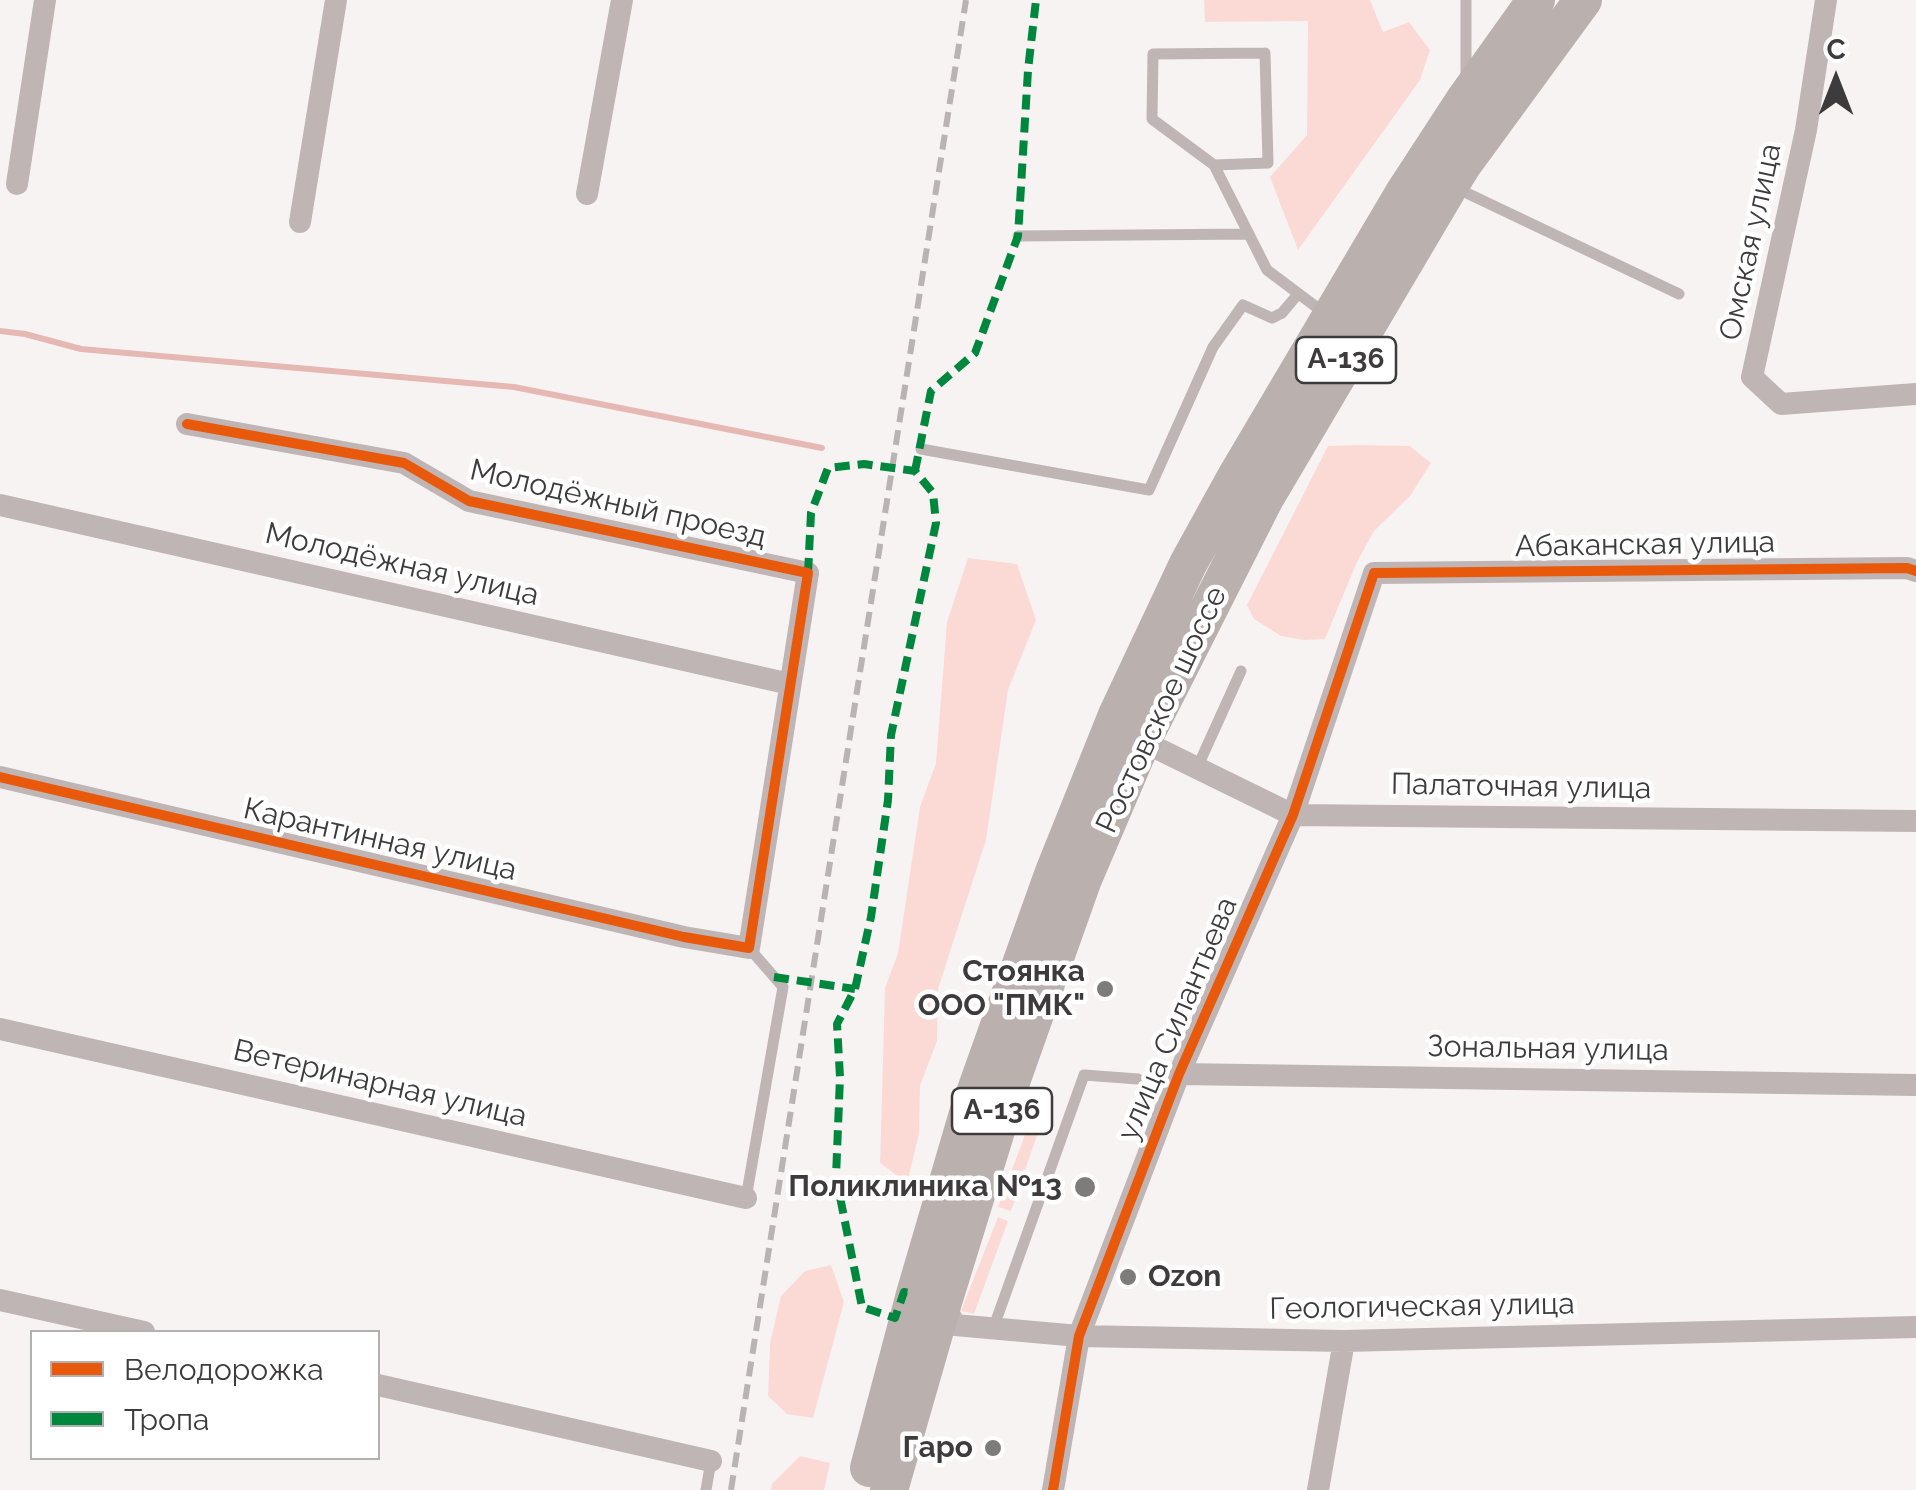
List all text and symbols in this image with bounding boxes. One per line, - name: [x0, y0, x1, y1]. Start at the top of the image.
- north arrow: [1786, 30, 1886, 130]
- text: С: [1826, 33, 1846, 66]
- street label: Омская улица: [1713, 141, 1789, 343]
- road number: А-136: [1296, 337, 1396, 383]
- street label: Молодёжный проезд: [466, 452, 770, 556]
- street label: Молодёжная улица: [262, 516, 542, 614]
- street label: Абаканская улица: [1515, 525, 1775, 565]
- street label: Ростовское шоссе: [1089, 581, 1235, 839]
- street label: Палаточная улица: [1390, 767, 1652, 807]
- street label: Карантинная улица: [240, 791, 520, 889]
- street label: улица Силантьева: [1110, 892, 1246, 1146]
- place label: Стоянка ООО "ПМК": [918, 954, 1085, 1024]
- marker: Стоянка ООО "ПМК": [1094, 978, 1116, 1000]
- street label: Зональная улица: [1427, 1029, 1669, 1069]
- street label: Ветеринарная улица: [230, 1033, 530, 1135]
- road number: А-136: [952, 1088, 1052, 1134]
- place label: Поликлиника №13: [788, 1169, 1062, 1205]
- marker: Поликлиника №13: [1072, 1174, 1098, 1200]
- place label: Ozon: [1148, 1259, 1221, 1295]
- marker: Ozon: [1117, 1266, 1139, 1288]
- street label: Геологическая улица: [1269, 1286, 1575, 1328]
- legend: [30, 1330, 380, 1460]
- text: Велодорожка: [124, 1352, 324, 1387]
- text: Тропа: [124, 1402, 209, 1437]
- place label: Гаро: [902, 1430, 973, 1466]
- marker: Гаро: [982, 1437, 1004, 1459]

